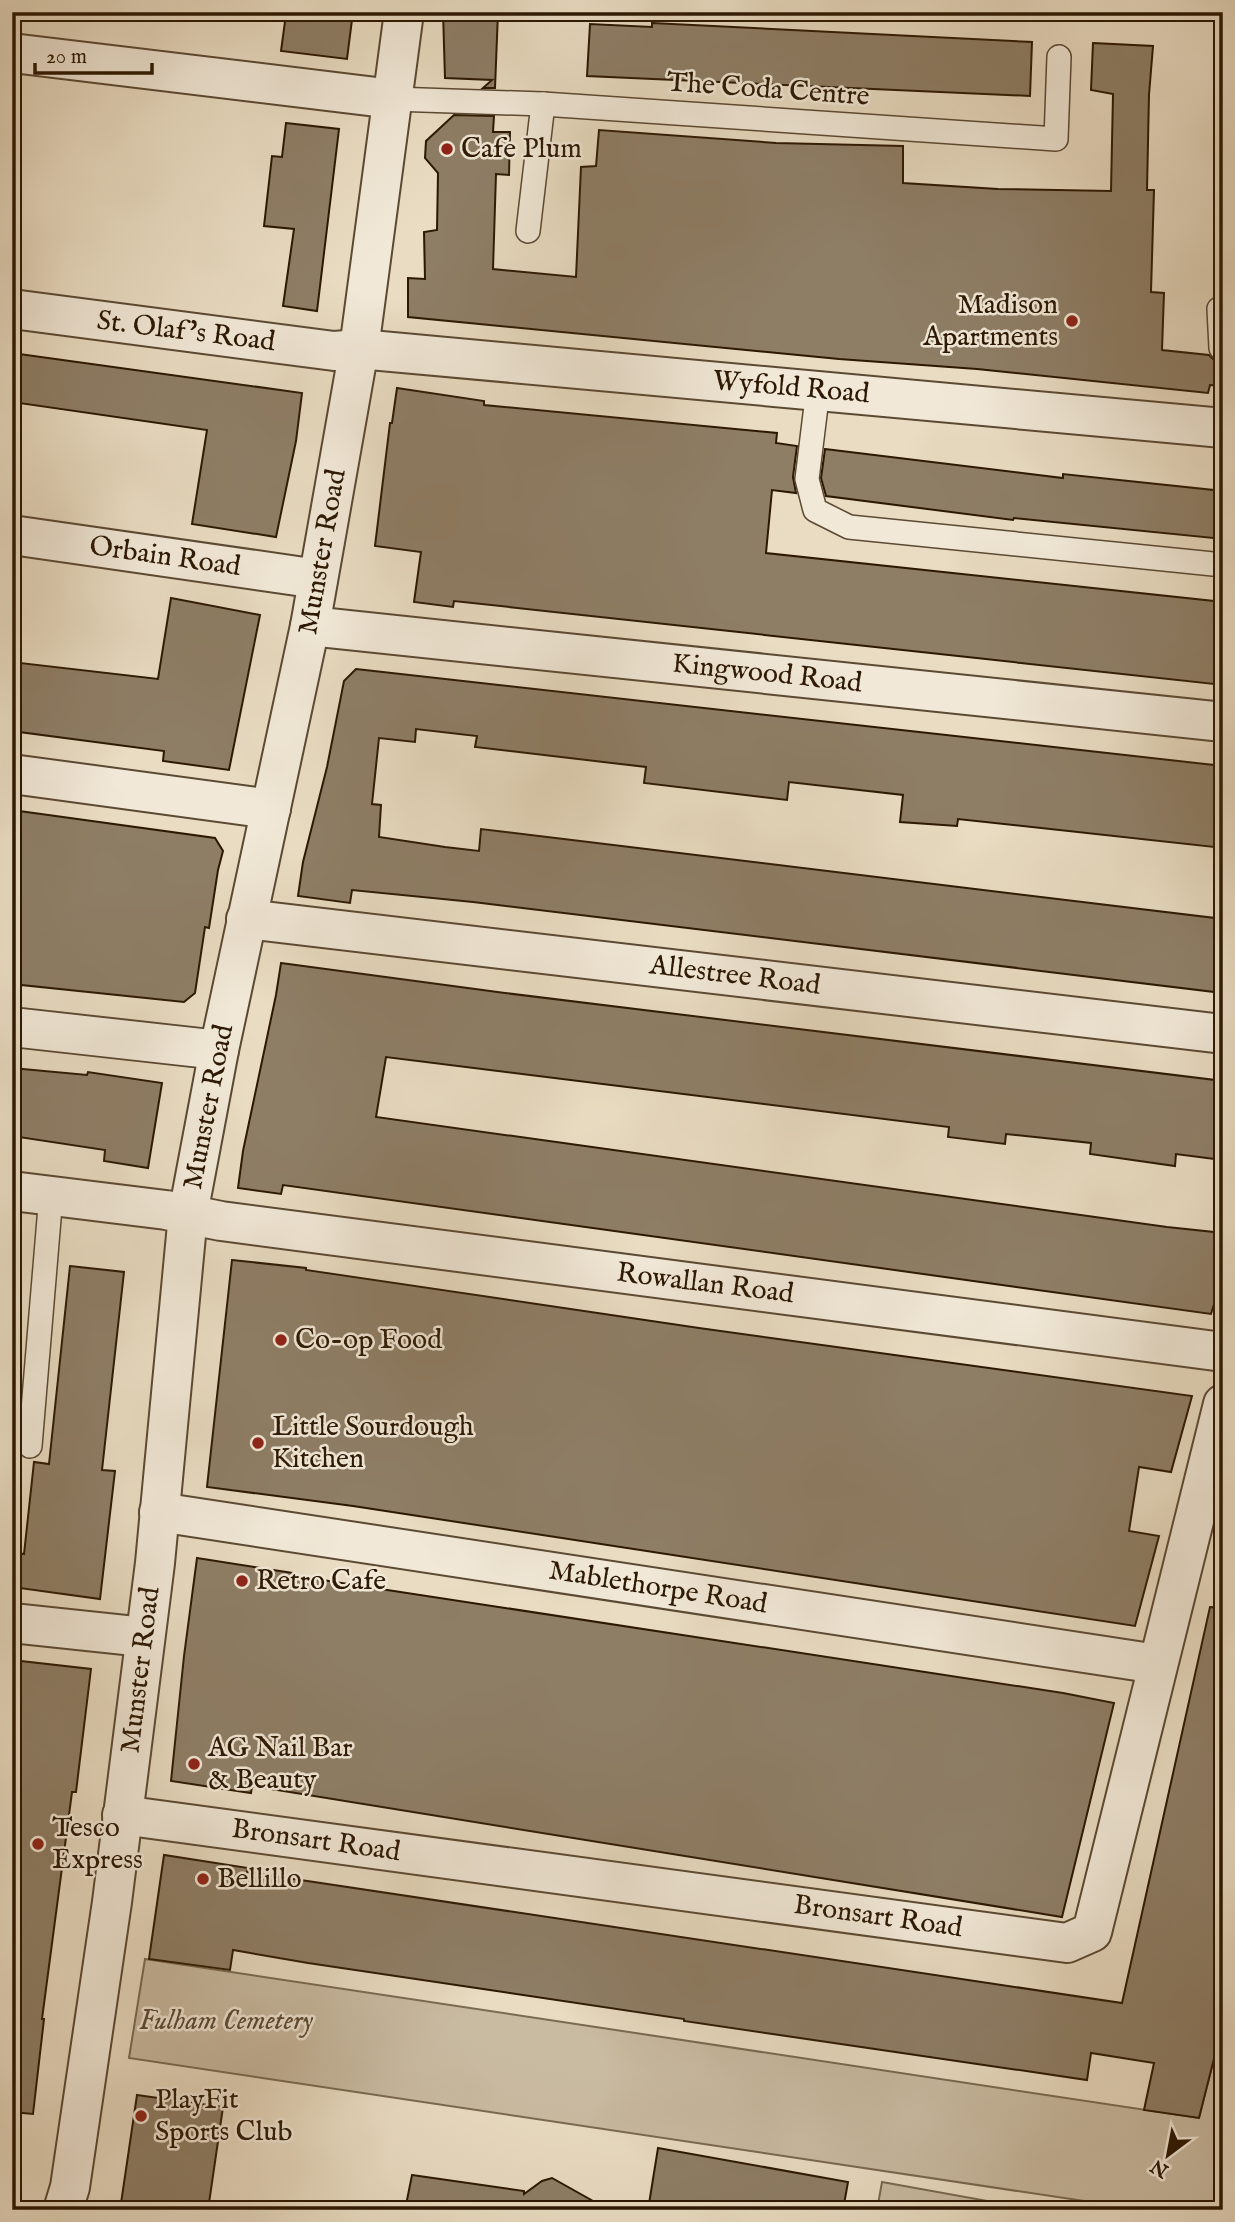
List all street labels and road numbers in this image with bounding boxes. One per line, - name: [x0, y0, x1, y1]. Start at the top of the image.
- street label: The Coda Centre: [666, 65, 871, 115]
- street label: St. Olaf's Road: [95, 304, 277, 360]
- street label: Wyfold Road: [711, 364, 871, 412]
- street label: Munster Road: [291, 466, 355, 637]
- street label: Orbain Road: [87, 529, 243, 585]
- street label: Kingwood Road: [670, 647, 864, 701]
- street label: Allestree Road: [647, 948, 822, 1004]
- street label: Munster Road: [176, 1021, 242, 1193]
- street label: Rowallan Road: [614, 1256, 796, 1312]
- street label: Mablethorpe Road: [546, 1553, 770, 1623]
- street label: Munster Road: [113, 1585, 169, 1755]
- street label: Bronsart Road: [229, 1812, 403, 1870]
- street label: Bronsart Road: [791, 1888, 965, 1946]

